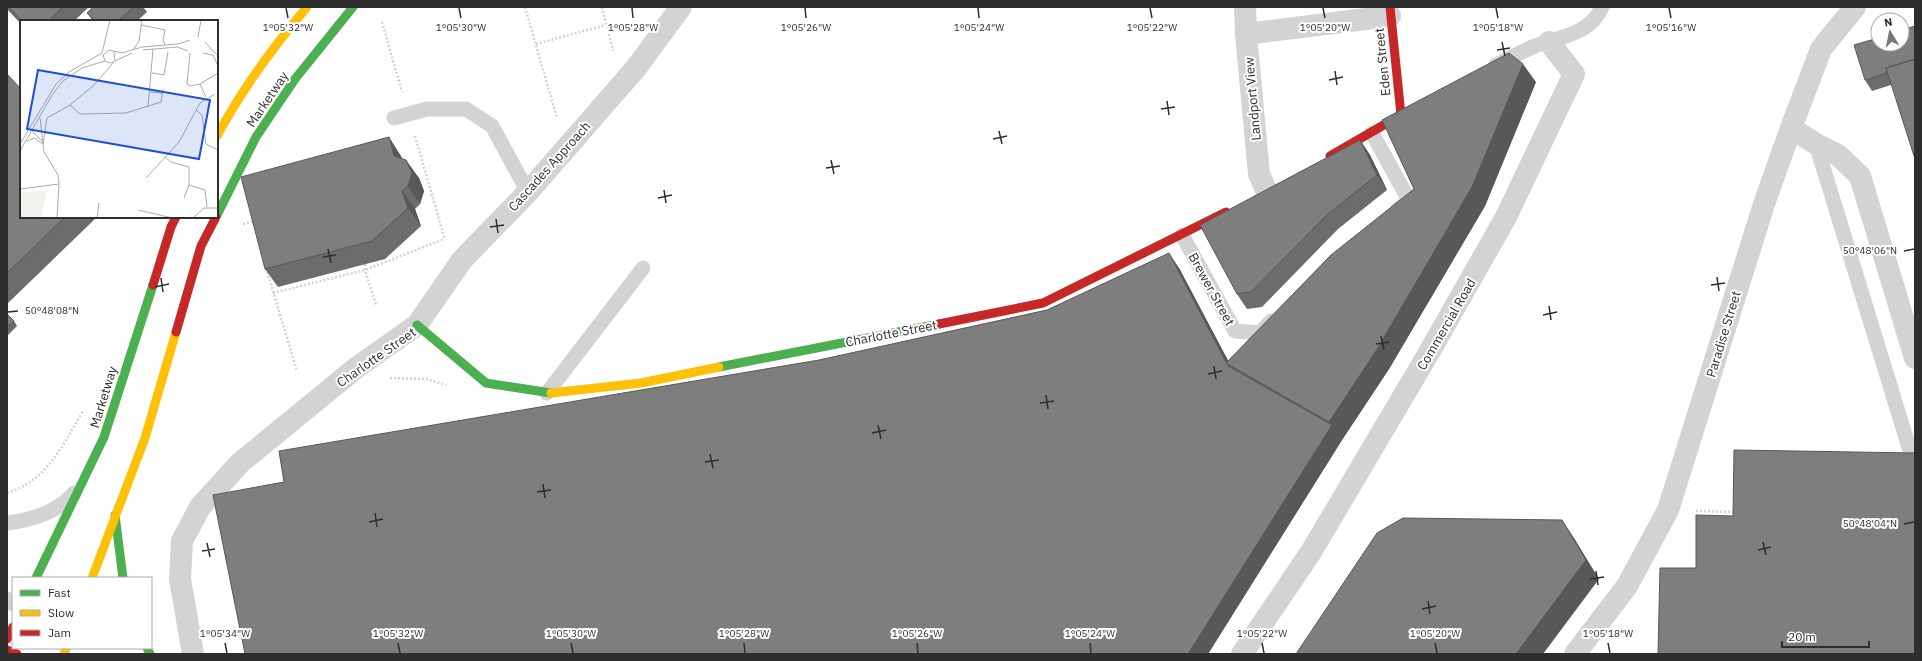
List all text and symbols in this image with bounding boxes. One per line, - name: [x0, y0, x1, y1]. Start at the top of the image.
- north arrow: [1870, 12, 1910, 52]
- text: N: [1883, 15, 1893, 30]
- inset map: [20, 20, 218, 218]
- text: 1°05'32"W: [263, 21, 313, 34]
- text: 1°05'30"W: [436, 21, 486, 34]
- text: 1°05'28"W: [608, 21, 658, 34]
- text: 1°05'26"W: [781, 21, 831, 34]
- text: 1°05'24"W: [954, 21, 1004, 34]
- text: 1°05'22"W: [1127, 21, 1177, 34]
- text: 1°05'20"W: [1300, 21, 1350, 34]
- text: 1°05'18"W: [1473, 21, 1523, 34]
- text: 1°05'16"W: [1646, 21, 1696, 34]
- street label: Eden Street: [1370, 27, 1395, 97]
- street label: Landport View: [1240, 56, 1265, 141]
- street label: Marketway: [243, 68, 293, 130]
- street label: Cascades Approach: [505, 118, 594, 215]
- text: 50°48'06"N: [1843, 244, 1897, 257]
- street label: Brewer Street: [1185, 250, 1239, 329]
- street label: Commercial Road: [1413, 275, 1480, 373]
- street label: Paradise Street: [1702, 289, 1745, 379]
- text: 50°48'08"N: [25, 304, 79, 317]
- street label: Charlotte Street: [844, 316, 938, 351]
- street label: Charlotte Street: [333, 324, 419, 391]
- street label: Marketway: [86, 364, 121, 430]
- text: 50°48'04"N: [1843, 517, 1897, 530]
- legend: [12, 577, 152, 649]
- text: Fast: [48, 585, 71, 600]
- text: Slow: [48, 605, 74, 620]
- scale bar: [1782, 623, 1869, 649]
- text: Jam: [48, 625, 71, 640]
- text: 1°05'34"W: [200, 627, 250, 640]
- text: 1°05'32"W: [373, 627, 423, 640]
- text: 1°05'30"W: [546, 627, 596, 640]
- text: 1°05'28"W: [719, 627, 769, 640]
- text: 1°05'26"W: [892, 627, 942, 640]
- text: 1°05'24"W: [1065, 627, 1115, 640]
- text: 1°05'22"W: [1237, 627, 1287, 640]
- text: 1°05'20"W: [1410, 627, 1460, 640]
- text: 1°05'18"W: [1583, 627, 1633, 640]
- text: 20 m: [1788, 629, 1816, 644]

